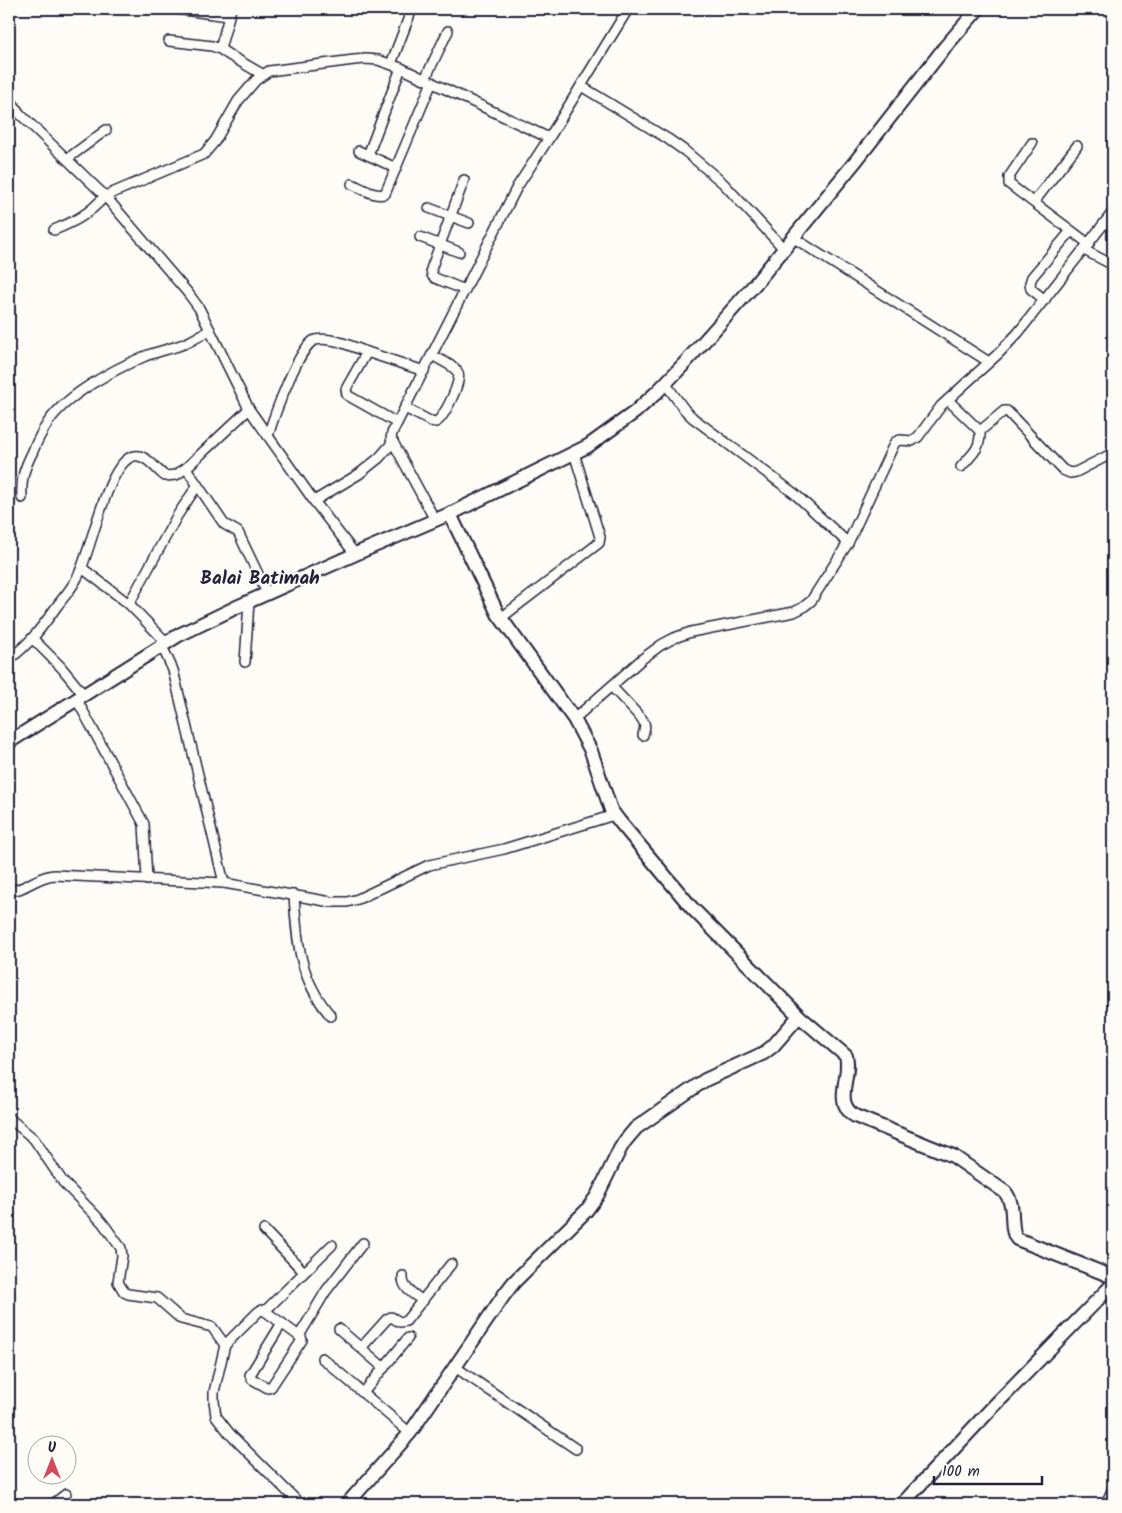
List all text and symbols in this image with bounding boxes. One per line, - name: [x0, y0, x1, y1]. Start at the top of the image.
- district label: Balai Batimah: [200, 564, 320, 594]
- north arrow: [28, 1436, 78, 1486]
- text: U: [48, 1437, 57, 1459]
- scale bar: [934, 1453, 1042, 1485]
- text: 100 m: [942, 1460, 980, 1484]

